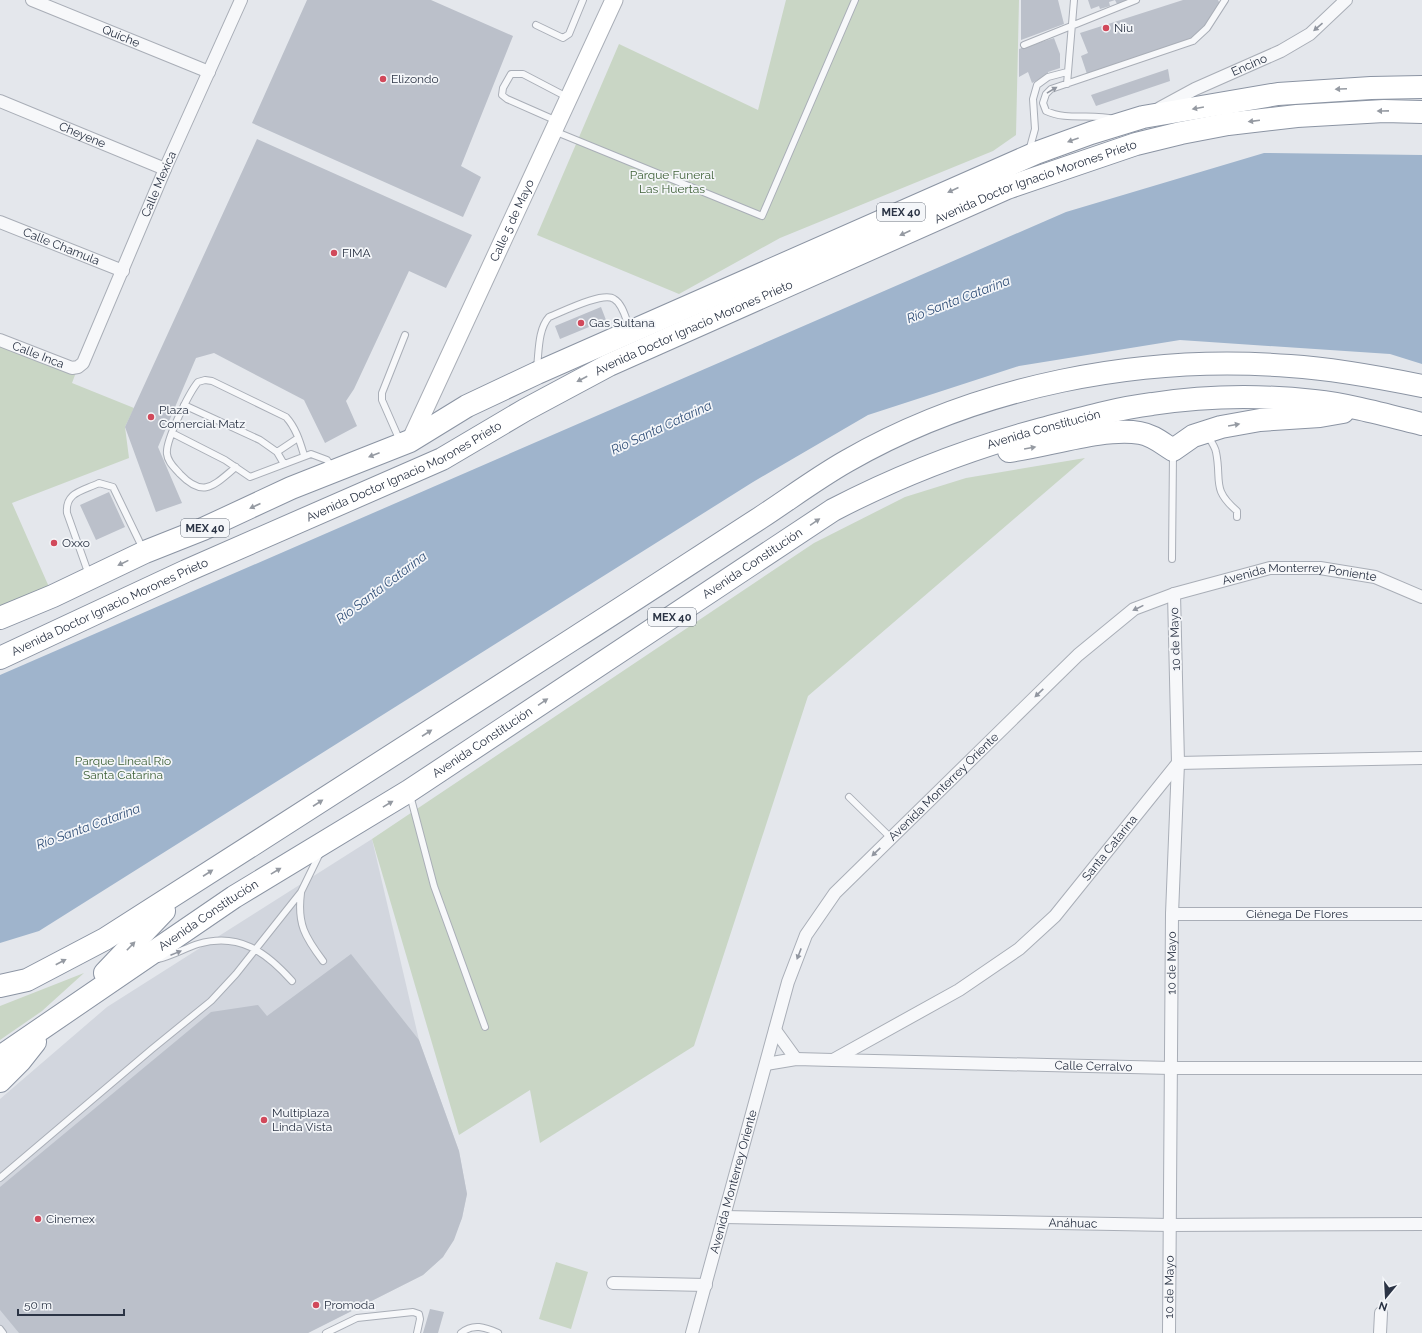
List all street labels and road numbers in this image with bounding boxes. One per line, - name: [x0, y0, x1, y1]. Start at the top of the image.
- street label: Quiche: [100, 22, 142, 50]
- street label: Encino: [1229, 51, 1269, 79]
- street label: Cheyene: [57, 119, 108, 151]
- street label: Avenida Doctor Ignacio Morones Prieto: [932, 137, 1139, 226]
- street label: Calle Mexica: [138, 149, 179, 219]
- street label: Calle 5 de Mayo: [487, 177, 537, 264]
- road number: MEX 40: [877, 203, 925, 221]
- street label: Calle Chamula: [21, 225, 102, 268]
- street label: Avenida Doctor Ignacio Morones Prieto: [592, 277, 795, 378]
- street label: Calle Inca: [10, 338, 66, 371]
- street label: Avenida Constitución: [985, 407, 1102, 452]
- street label: Avenida Doctor Ignacio Morones Prieto: [304, 418, 504, 525]
- road number: MEX 40: [181, 519, 229, 537]
- street label: Avenida Constitución: [700, 525, 805, 602]
- street label: Avenida Doctor Ignacio Morones Prieto: [9, 555, 210, 659]
- street label: Avenida Monterrey Poniente: [1221, 561, 1378, 588]
- street label: 10 de Mayo: [1167, 607, 1183, 671]
- road number: MEX 40: [648, 608, 696, 626]
- street label: Avenida Constitución: [430, 704, 535, 781]
- street label: Avenida Monterrey Oriente: [886, 730, 1001, 844]
- street label: Santa Catarina: [1079, 812, 1140, 884]
- street label: Avenida Constitución: [156, 877, 261, 954]
- street label: Ciénega De Flores: [1246, 907, 1348, 921]
- street label: 10 de Mayo: [1164, 931, 1179, 995]
- street label: Calle Cerralvo: [1054, 1058, 1133, 1074]
- street label: Avenida Monterrey Oriente: [707, 1108, 760, 1255]
- street label: Anáhuac: [1048, 1216, 1098, 1231]
- street label: 10 de Mayo: [1162, 1255, 1177, 1319]

